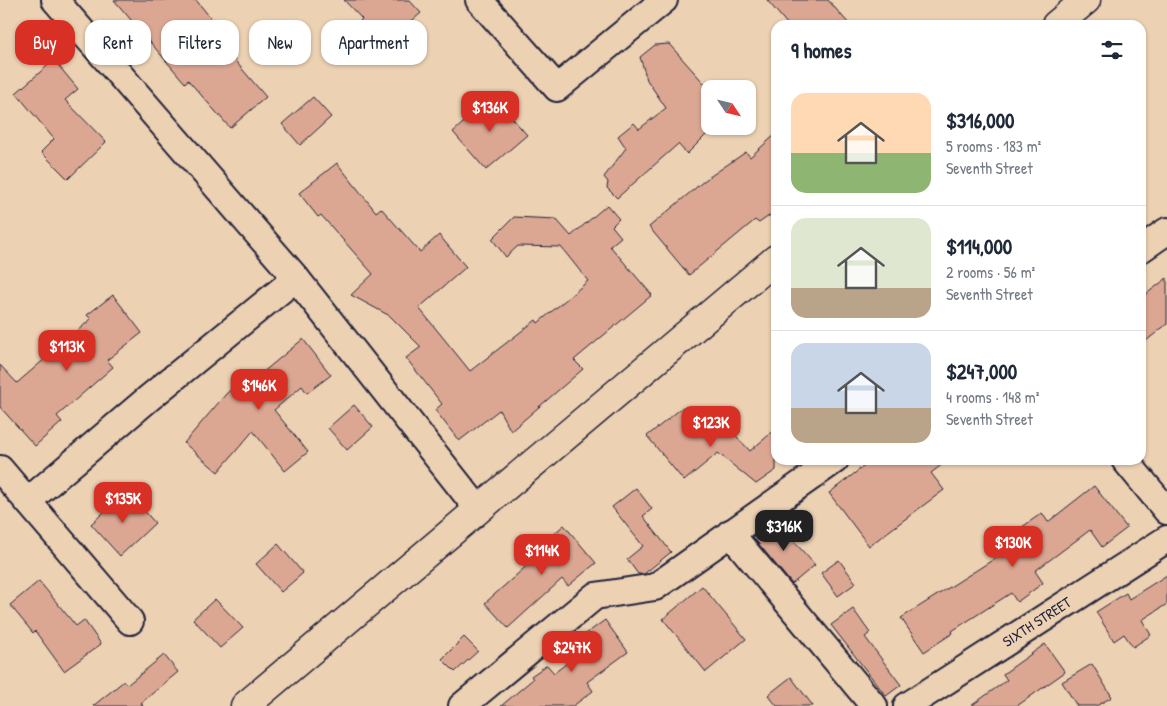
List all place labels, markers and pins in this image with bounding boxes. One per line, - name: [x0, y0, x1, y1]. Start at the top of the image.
- pin: $136K: [455, 90, 525, 133]
- pin: $113K: [32, 330, 102, 372]
- pin: $146K: [224, 368, 294, 411]
- pin: $123K: [676, 406, 746, 448]
- pin: $135K: [88, 482, 158, 524]
- pin: $316K: [749, 510, 819, 552]
- pin: $130K: [978, 526, 1048, 568]
- pin: $114K: [507, 534, 577, 576]
- pin: $247K: [537, 630, 607, 673]

